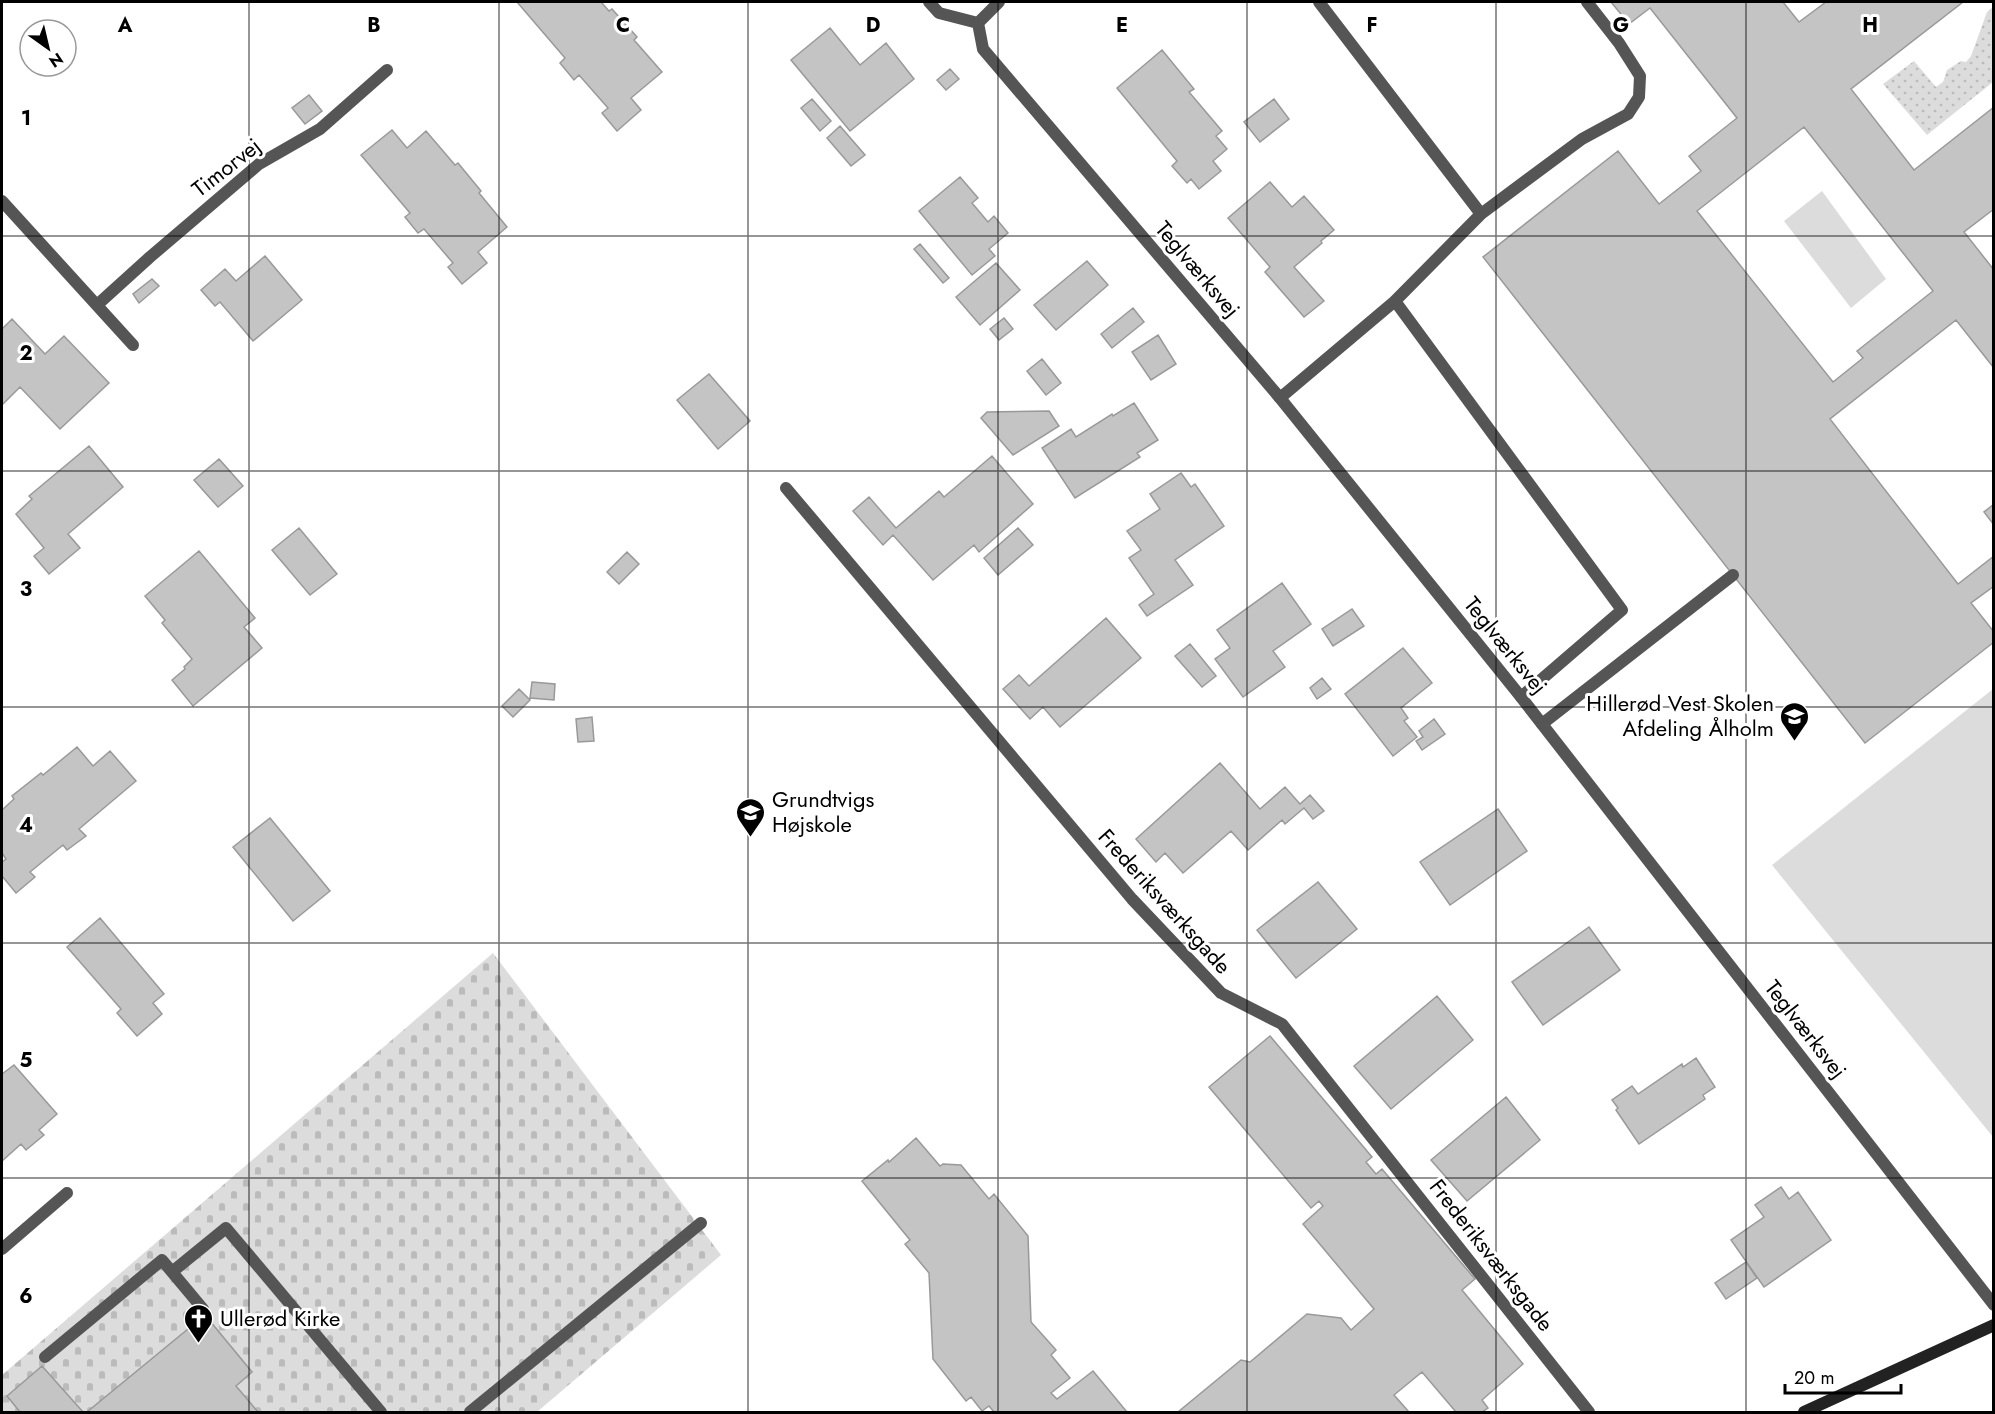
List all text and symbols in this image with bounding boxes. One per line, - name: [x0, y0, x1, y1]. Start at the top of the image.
- text: A: [117, 11, 133, 40]
- text: B: [367, 11, 381, 40]
- text: C: [616, 11, 630, 40]
- text: D: [866, 11, 880, 40]
- text: E: [1116, 11, 1128, 40]
- text: F: [1366, 11, 1378, 40]
- text: G: [1613, 11, 1629, 40]
- text: H: [1862, 11, 1878, 40]
- north arrow: [18, 18, 78, 78]
- text: N: [44, 47, 68, 73]
- text: 1: [21, 104, 31, 133]
- street label: Timorvej: [185, 130, 267, 204]
- street label: Teglværksvej: [1148, 214, 1248, 324]
- text: 2: [19, 339, 33, 368]
- text: 3: [20, 575, 32, 604]
- street label: Teglværksvej: [1457, 589, 1555, 701]
- place label: Hillerød Vest Skolen Afdeling Ålholm: [1586, 687, 1774, 744]
- school or university icon: Hillerød Vest Skolen Afdeling Ålholm: [1779, 700, 1811, 742]
- place label: Grundtvigs Højskole: [772, 783, 874, 840]
- school or university icon: Grundtvigs Højskole: [735, 796, 767, 838]
- text: 4: [19, 811, 33, 840]
- street label: Frederiksværksgade: [1091, 821, 1239, 981]
- street label: Teglværksvej: [1757, 973, 1855, 1085]
- text: 5: [20, 1046, 33, 1075]
- street label: Frederiksværksgade: [1422, 1172, 1562, 1338]
- text: 6: [19, 1282, 33, 1311]
- church icon: Ullerød Kirke: [183, 1302, 215, 1344]
- place label: Ullerød Kirke: [220, 1302, 340, 1334]
- scale bar: [1785, 1357, 1900, 1395]
- text: 20 m: [1794, 1365, 1834, 1391]

